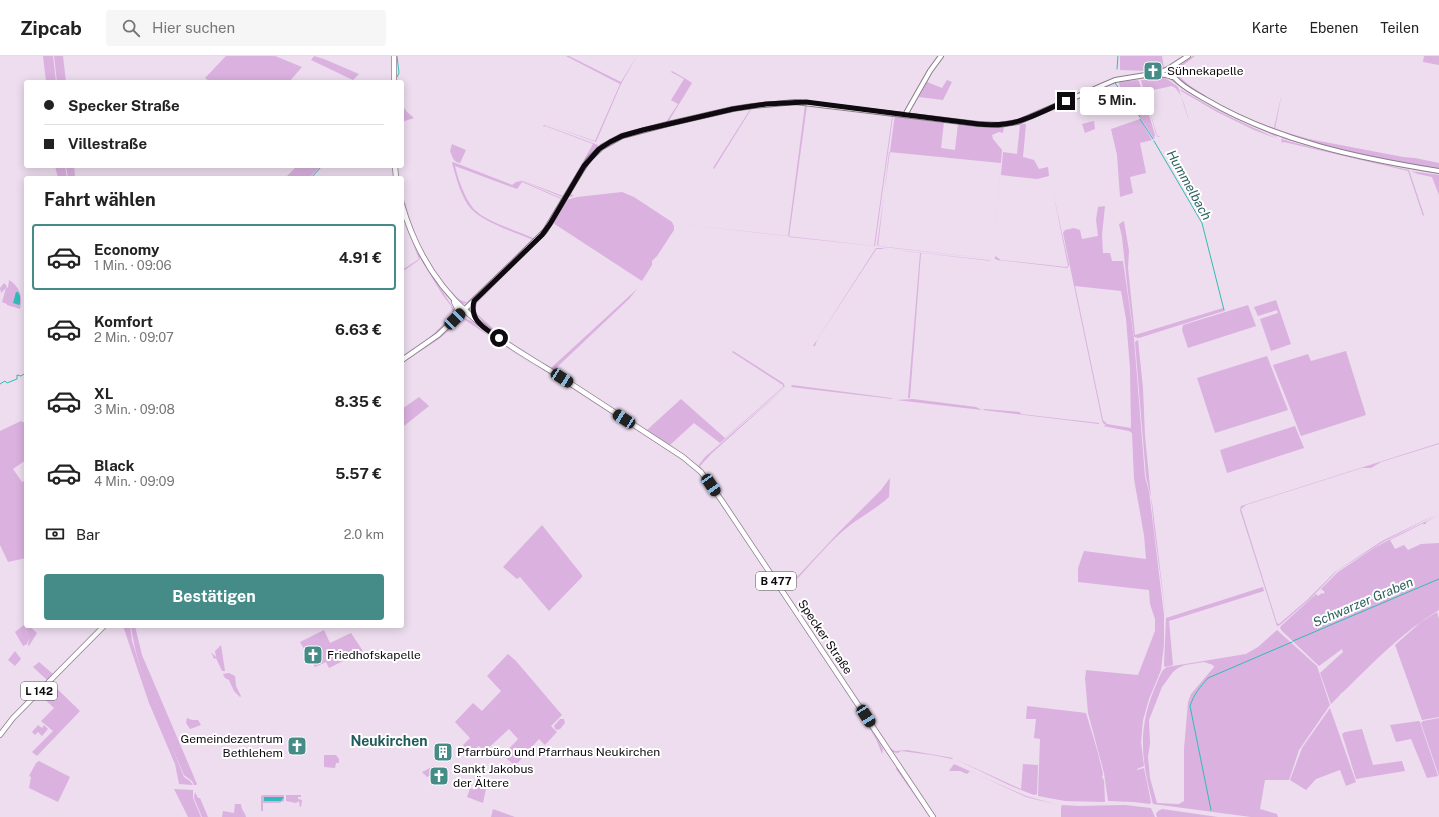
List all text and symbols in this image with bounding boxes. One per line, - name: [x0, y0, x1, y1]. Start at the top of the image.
- search box: [106, 10, 386, 46]
- text: Zipcab: [20, 17, 82, 39]
- icon: search: [120, 17, 142, 39]
- text: Hier suchen: [152, 19, 235, 36]
- text: Karte: [1252, 20, 1287, 36]
- text: Ebenen: [1309, 20, 1358, 36]
- text: Teilen: [1380, 20, 1419, 36]
- church icon: Sühnekapelle: [1142, 60, 1164, 82]
- place label: Sühnekapelle: [1167, 64, 1244, 78]
- callout: 5 Min.: [1080, 87, 1154, 115]
- route end: [1057, 92, 1075, 110]
- text: 5 Min.: [1098, 93, 1136, 108]
- text: Specker Straße: [68, 97, 180, 114]
- text: Villestraße: [68, 135, 147, 152]
- water label: Hummelbach: [1164, 147, 1214, 223]
- text: Fahrt wählen: [44, 189, 156, 210]
- icon: car: [46, 239, 82, 275]
- text: Economy: [94, 241, 159, 258]
- text: 4.91 €: [339, 249, 382, 266]
- text: 1 Min. · 09:06: [94, 258, 172, 273]
- car: [442, 306, 468, 332]
- icon: car: [46, 311, 82, 347]
- text: Komfort: [94, 313, 153, 330]
- text: 6.63 €: [335, 321, 382, 338]
- route start: [490, 329, 508, 347]
- text: 2 Min. · 09:07: [94, 330, 174, 345]
- car: [549, 366, 575, 390]
- icon: car: [46, 383, 82, 419]
- text: XL: [94, 385, 113, 402]
- text: 8.35 €: [335, 393, 382, 410]
- text: 3 Min. · 09:08: [94, 402, 175, 417]
- car: [611, 407, 637, 431]
- icon: car: [46, 455, 82, 491]
- text: Black: [94, 457, 134, 474]
- text: 5.57 €: [335, 465, 382, 482]
- car: [699, 472, 723, 498]
- text: 4 Min. · 09:09: [94, 474, 175, 489]
- icon: cash: [44, 523, 66, 545]
- text: Bar: [76, 526, 100, 543]
- text: 2.0 km: [344, 527, 384, 542]
- road number: B 477: [756, 572, 796, 590]
- button: Bestätigen: [44, 574, 384, 620]
- water label: Schwarzer Graben: [1311, 574, 1415, 630]
- street label: Specker Straße: [795, 597, 855, 677]
- church icon: Friedhofskapelle: [302, 644, 324, 666]
- place label: Friedhofskapelle: [327, 648, 421, 662]
- road number: L 142: [21, 682, 57, 700]
- car: [854, 703, 878, 729]
- place label: Gemeindezentrum Bethlehem: [180, 732, 283, 760]
- district label: Neukirchen: [350, 733, 428, 749]
- church icon: Gemeindezentrum Bethlehem: [286, 735, 308, 757]
- building icon: Pfarrbüro und Pfarrhaus Neukirchen: [432, 741, 454, 763]
- place label: Pfarrbüro und Pfarrhaus Neukirchen: [457, 745, 660, 759]
- place label: Sankt Jakobus der Ältere: [453, 762, 533, 790]
- church icon: Sankt Jakobus der Ältere: [428, 765, 450, 787]

